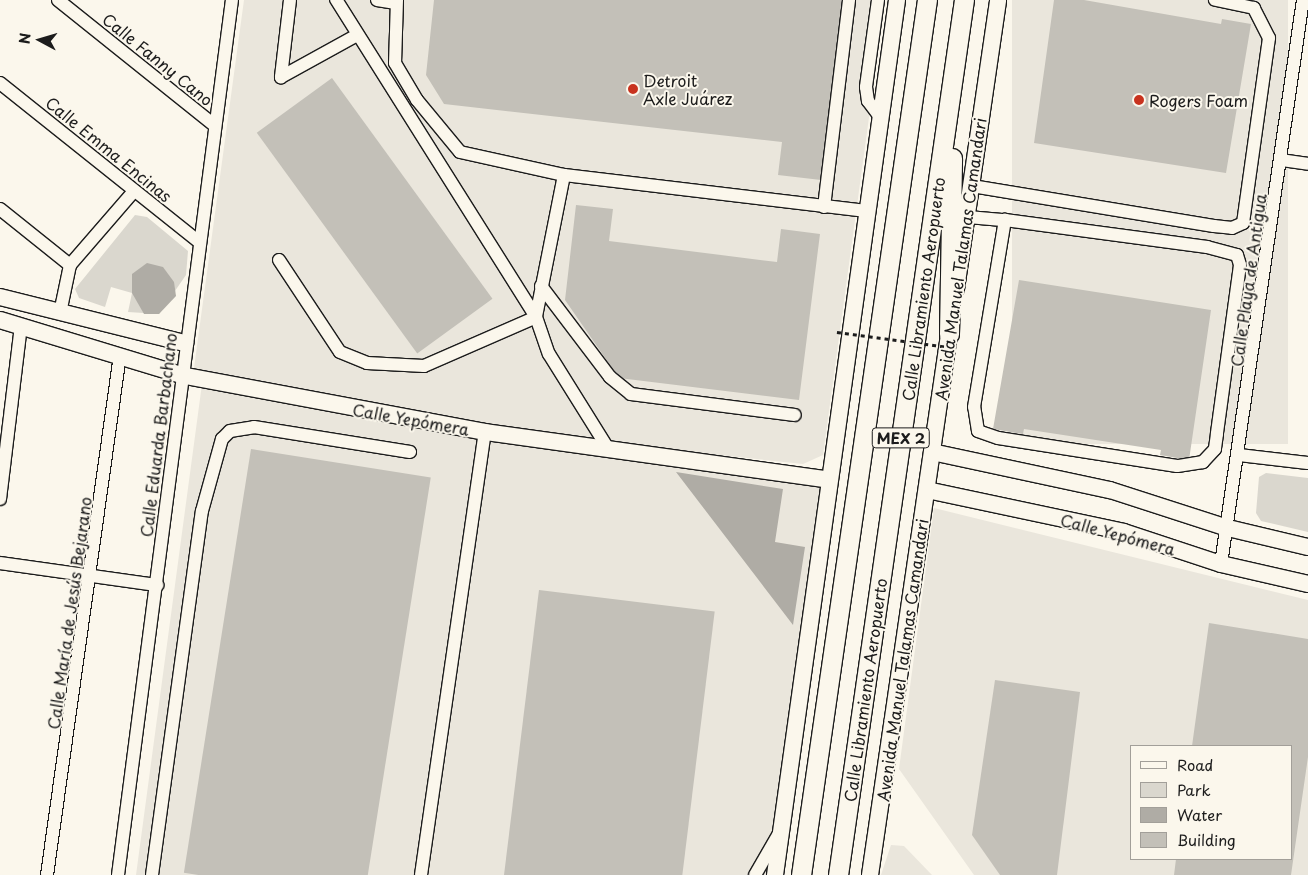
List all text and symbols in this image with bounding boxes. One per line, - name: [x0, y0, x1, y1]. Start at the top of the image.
- street label: Calle Fanny Cano: [99, 9, 217, 109]
- north arrow: [15, 15, 65, 65]
- text: N: [14, 32, 36, 45]
- place label: Detroit Axle Juárez: [643, 70, 734, 108]
- marker: Detroit Axle Juárez: [627, 83, 639, 95]
- place label: Rogers Foam: [1149, 90, 1248, 110]
- street label: Calle Emma Encinas: [42, 92, 176, 206]
- marker: Rogers Foam: [1133, 94, 1145, 106]
- street label: Avenida Manuel Talamas Camandari: [931, 116, 989, 402]
- street label: Calle Libramiento Aeropuerto: [898, 175, 948, 403]
- street label: Calle Playa de Antigua: [1226, 191, 1270, 369]
- street label: Calle Eduarda Barbachano: [136, 331, 180, 539]
- street label: Calle Yepómera: [351, 399, 471, 439]
- road number: MEX 2: [871, 426, 931, 450]
- street label: Calle María de Jesús Bejarano: [43, 495, 95, 731]
- street label: Calle Yepómera: [1058, 509, 1178, 559]
- street label: Avenida Manuel Talamas Camandari: [873, 517, 931, 803]
- street label: Calle Libramiento Aeropuerto: [840, 576, 890, 804]
- legend: [1130, 745, 1293, 860]
- text: Road: [1177, 753, 1213, 776]
- text: Park: [1177, 778, 1211, 801]
- text: Water: [1177, 803, 1222, 826]
- text: Building: [1177, 828, 1236, 851]

